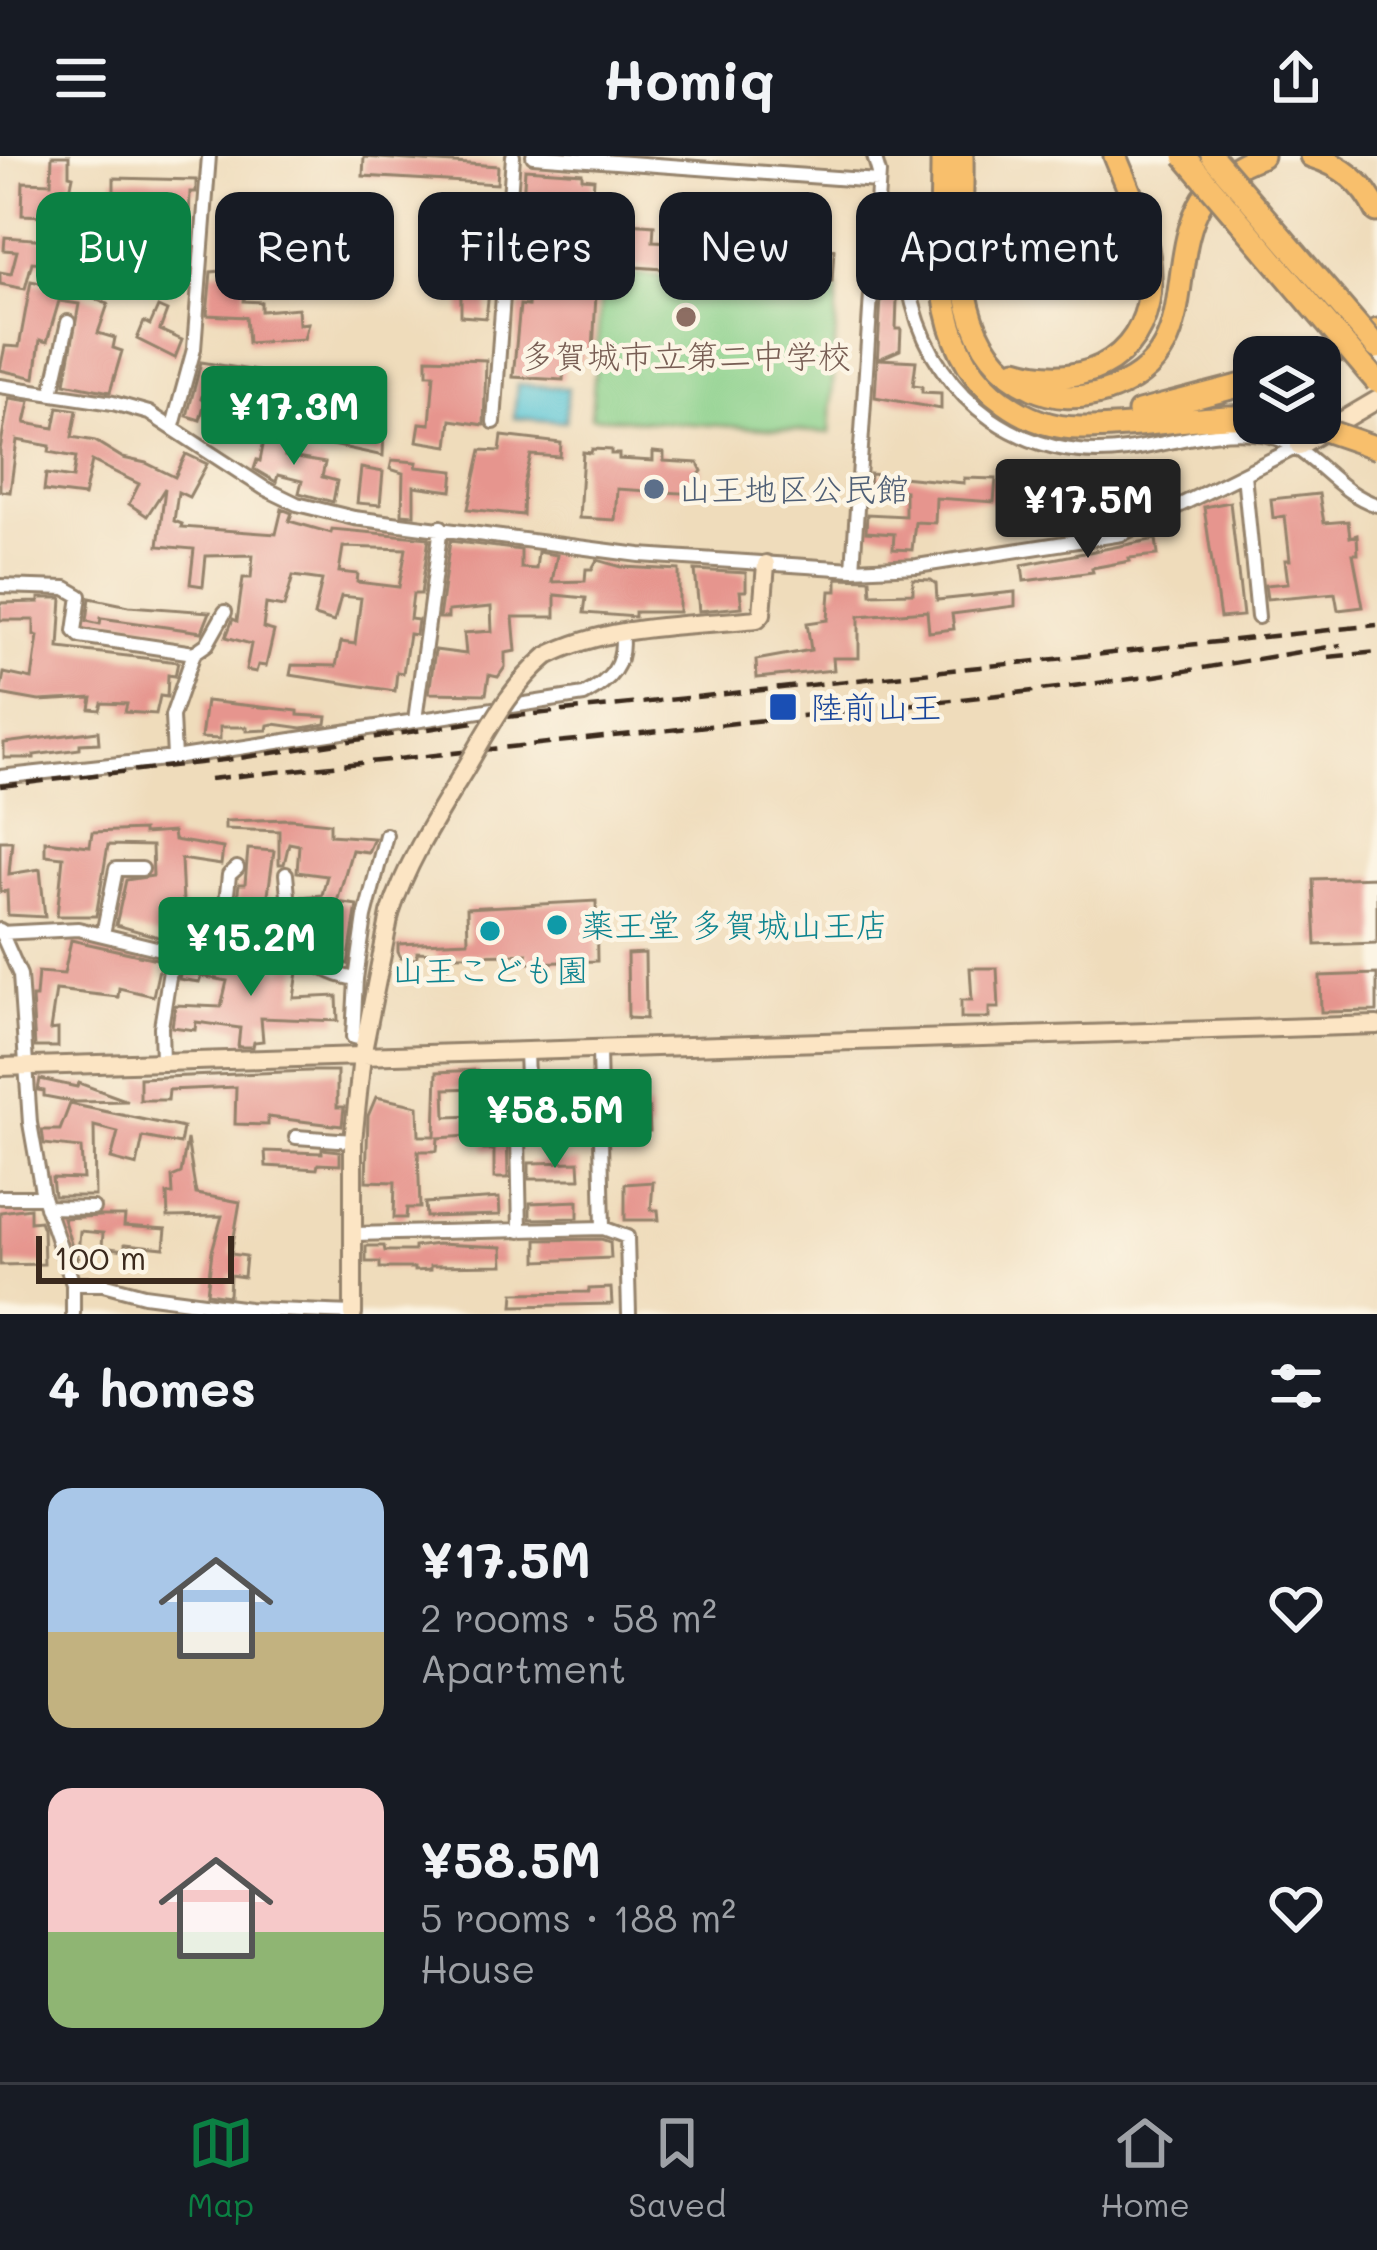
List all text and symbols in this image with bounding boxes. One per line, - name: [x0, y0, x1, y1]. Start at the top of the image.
- text: Homiq: [602, 43, 775, 114]
- icon: menu: [48, 45, 114, 111]
- icon: share: [1263, 45, 1329, 111]
- chip: Buy: [36, 192, 191, 300]
- chip: Rent: [215, 192, 394, 300]
- chip: Filters: [418, 192, 635, 300]
- chip: New: [659, 192, 832, 300]
- chip: Apartment: [856, 192, 1162, 300]
- marker: 多賀城市立第二中学校: [673, 304, 699, 330]
- place label: 多賀城市立第二中学校: [521, 333, 851, 376]
- map controls: [1233, 336, 1341, 444]
- button: layers: [1233, 336, 1341, 444]
- pin: ¥17.3M: [196, 366, 392, 468]
- text: ¥17.3M: [228, 379, 360, 430]
- pin: ¥17.5M: [990, 459, 1186, 561]
- place label: 山王地区公民館: [678, 466, 909, 509]
- text: ¥17.5M: [1023, 472, 1153, 523]
- marker: 山王地区公民館: [641, 476, 667, 502]
- place label: 陸前山王: [810, 684, 942, 727]
- marker: 陸前山王: [767, 691, 799, 723]
- pin: ¥15.2M: [153, 897, 349, 999]
- place label: 薬王堂 多賀城山王店: [581, 902, 889, 945]
- text: ¥15.2M: [186, 910, 316, 961]
- marker: 薬王堂 多賀城山王店: [544, 912, 570, 938]
- marker: 山王こども園: [477, 918, 503, 944]
- place label: 山王こども園: [391, 947, 589, 990]
- pin: ¥58.5M: [457, 1069, 653, 1171]
- text: ¥58.5M: [486, 1082, 624, 1133]
- scale bar: [36, 1230, 234, 1283]
- text: 100 m: [54, 1235, 146, 1278]
- text: 4 homes: [48, 1353, 256, 1420]
- icon: filters: [1263, 1353, 1329, 1419]
- text: ¥17.5M: [420, 1524, 591, 1591]
- icon: home: [144, 1536, 288, 1680]
- icon: heart: [1263, 1575, 1329, 1641]
- text: 2 rooms · 58 m²: [420, 1591, 717, 1642]
- text: Apartment: [420, 1642, 626, 1693]
- text: ¥58.5M: [420, 1824, 602, 1891]
- icon: home: [144, 1836, 288, 1980]
- icon: heart: [1263, 1875, 1329, 1941]
- text: 5 rooms · 188 m²: [420, 1891, 736, 1942]
- text: House: [420, 1942, 535, 1993]
- tab: Map: [187, 2110, 254, 2225]
- tab: Saved: [628, 2110, 726, 2225]
- tab: Home: [1100, 2110, 1190, 2225]

